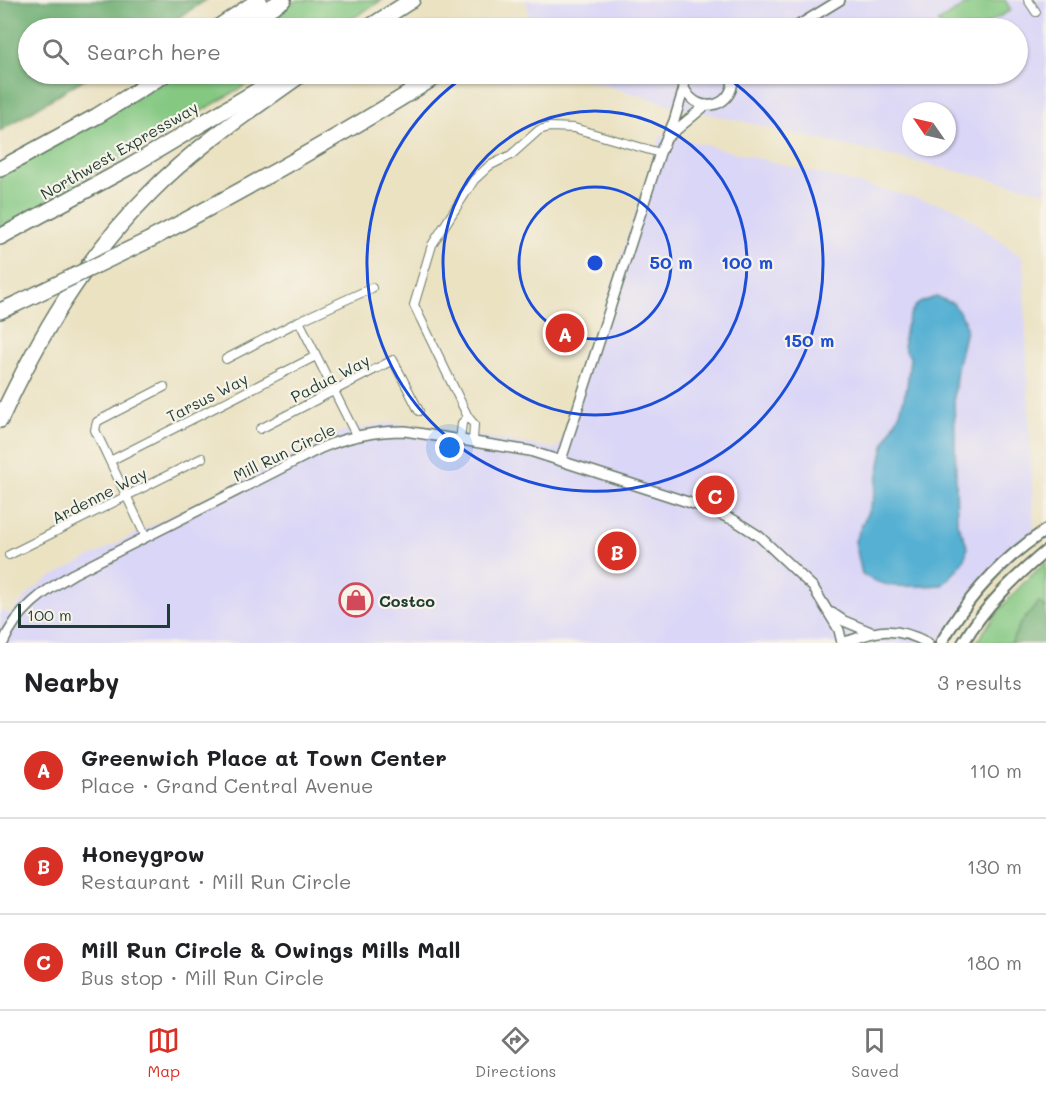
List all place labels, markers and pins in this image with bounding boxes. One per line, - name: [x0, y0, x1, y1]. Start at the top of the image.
- centre of rings: [585, 253, 605, 273]
- pin: A: [546, 310, 584, 356]
- pin: C: [696, 472, 734, 518]
- pin: B: [598, 528, 636, 574]
- shop icon: Costco: [338, 582, 374, 618]
- place label: Costco: [379, 590, 435, 611]

